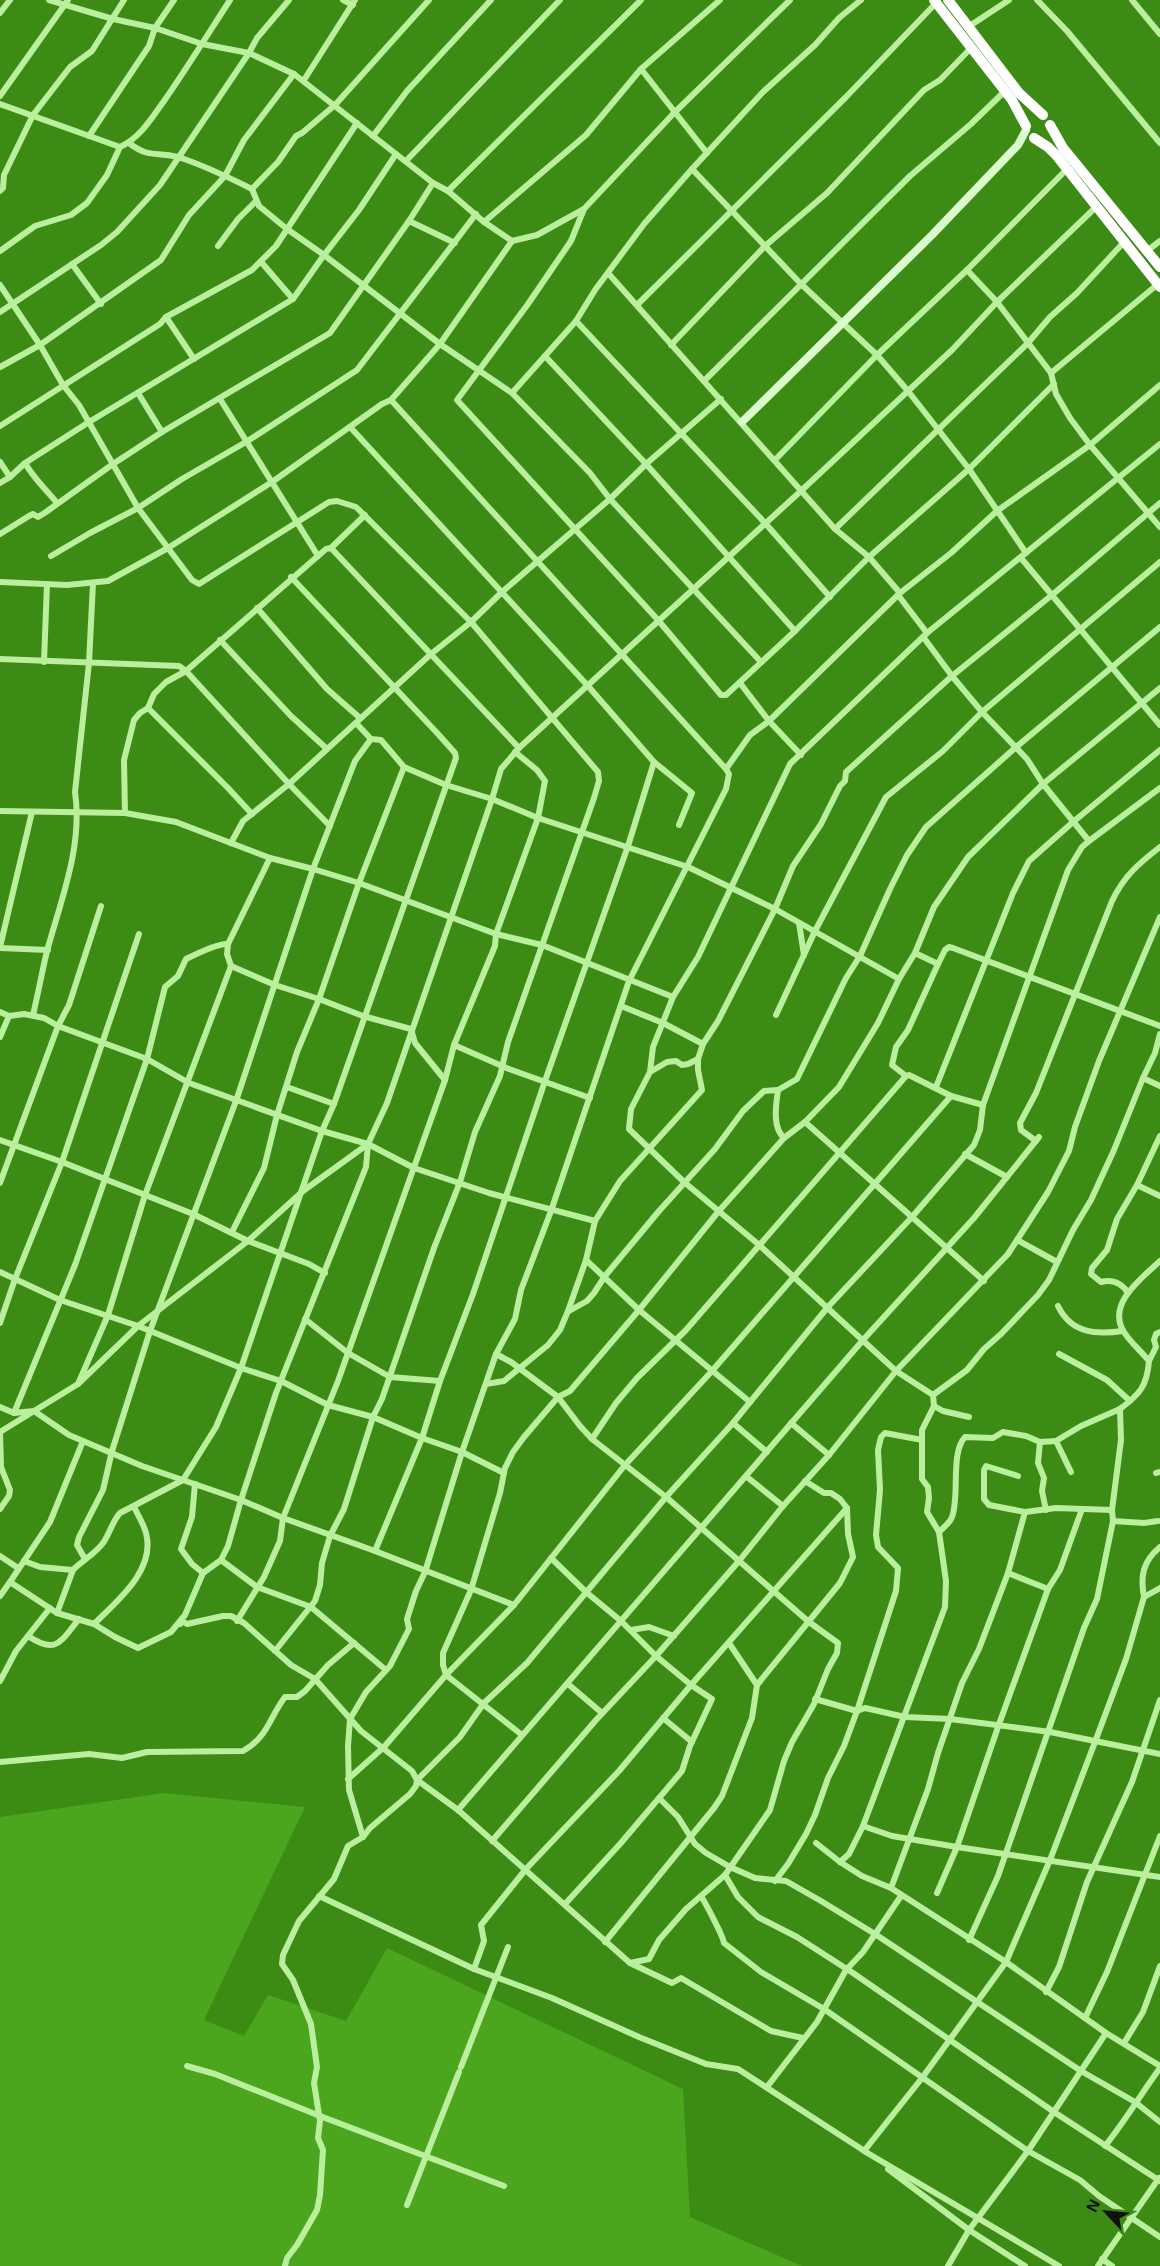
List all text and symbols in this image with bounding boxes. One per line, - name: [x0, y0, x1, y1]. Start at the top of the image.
- north arrow: [1076, 2182, 1136, 2242]
- text: N: [1083, 2197, 1103, 2215]

